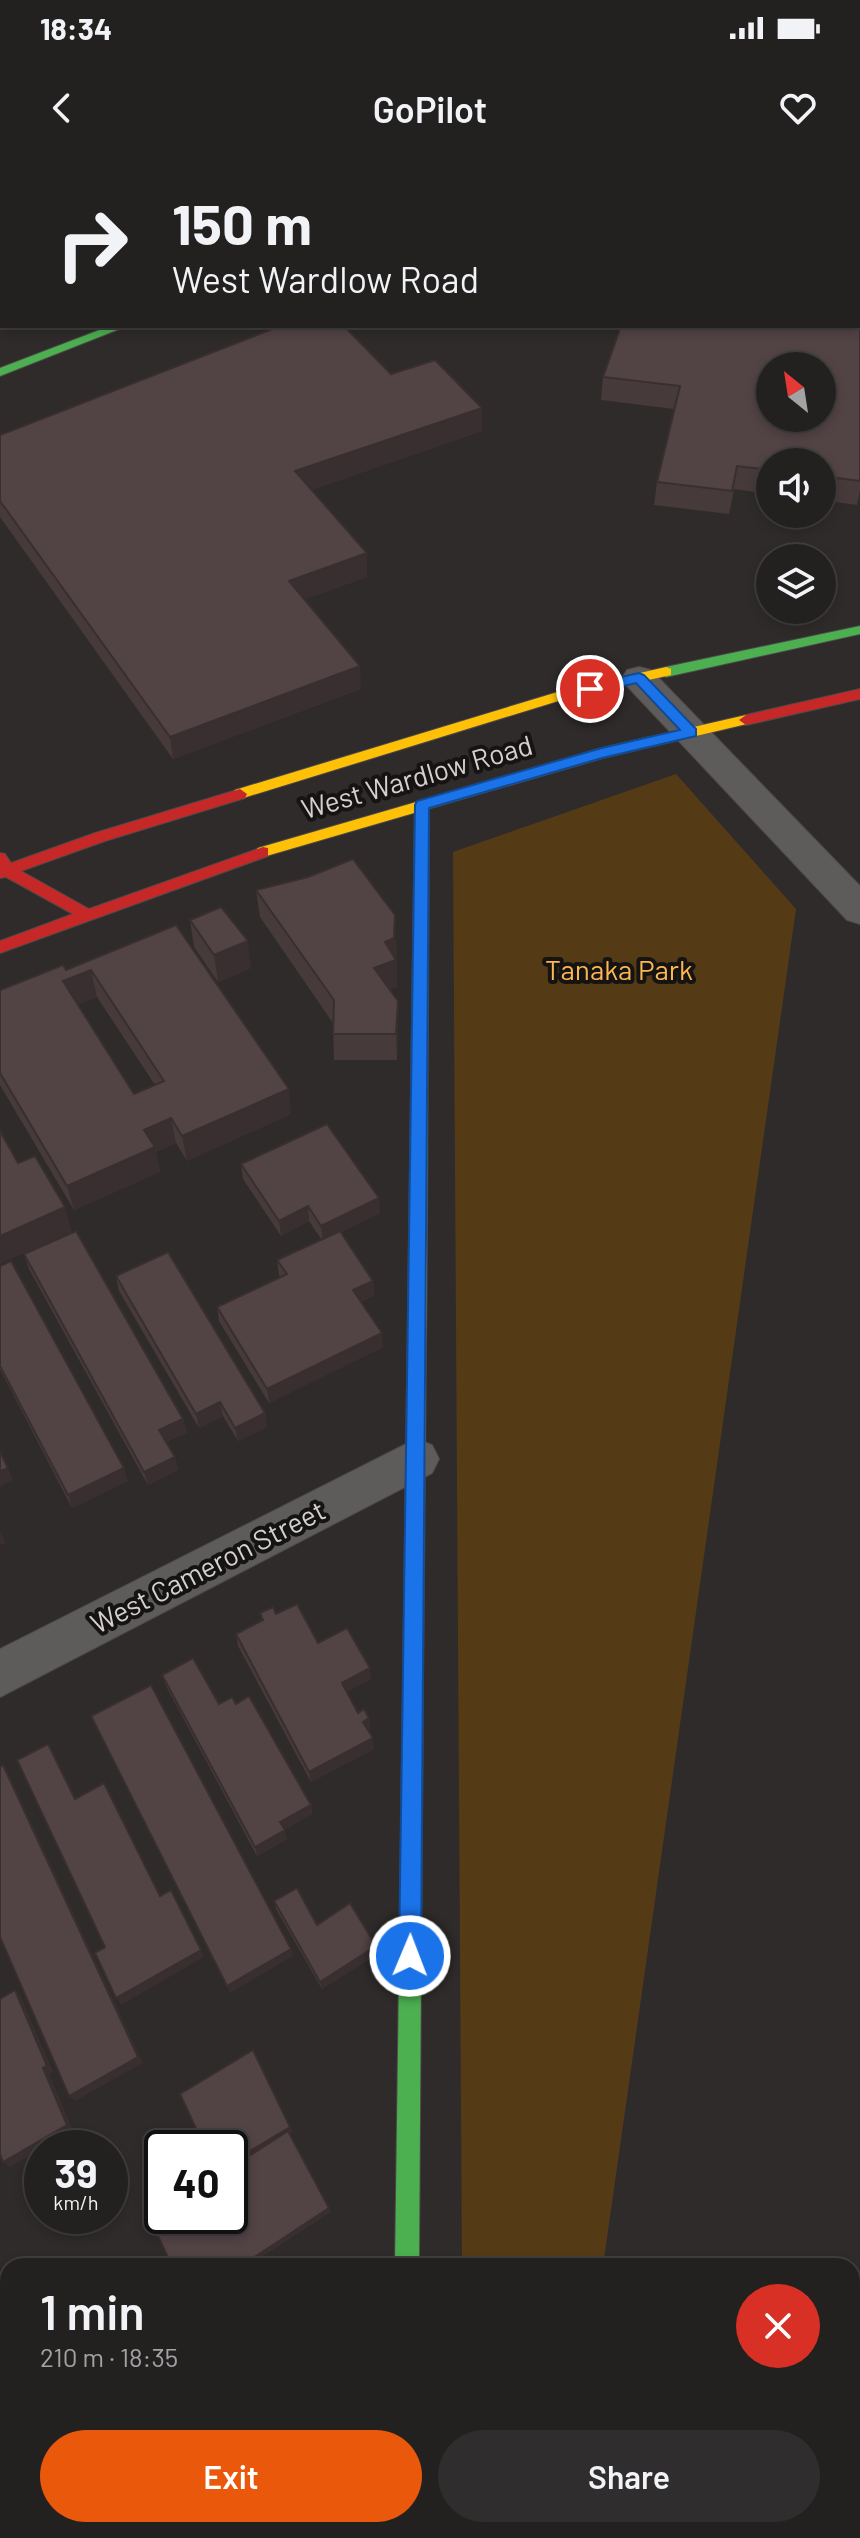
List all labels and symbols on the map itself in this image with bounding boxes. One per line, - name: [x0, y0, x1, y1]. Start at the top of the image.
- north arrow: [756, 352, 836, 432]
- pin: [556, 655, 624, 723]
- street label: West Wardlow Road: [297, 727, 536, 825]
- park label: Tanaka Park: [545, 952, 693, 986]
- street label: West Cameron Street: [85, 1492, 330, 1640]
- position arrow: [368, 1914, 452, 1998]
- speed limit sign: 40: [144, 2130, 248, 2234]

